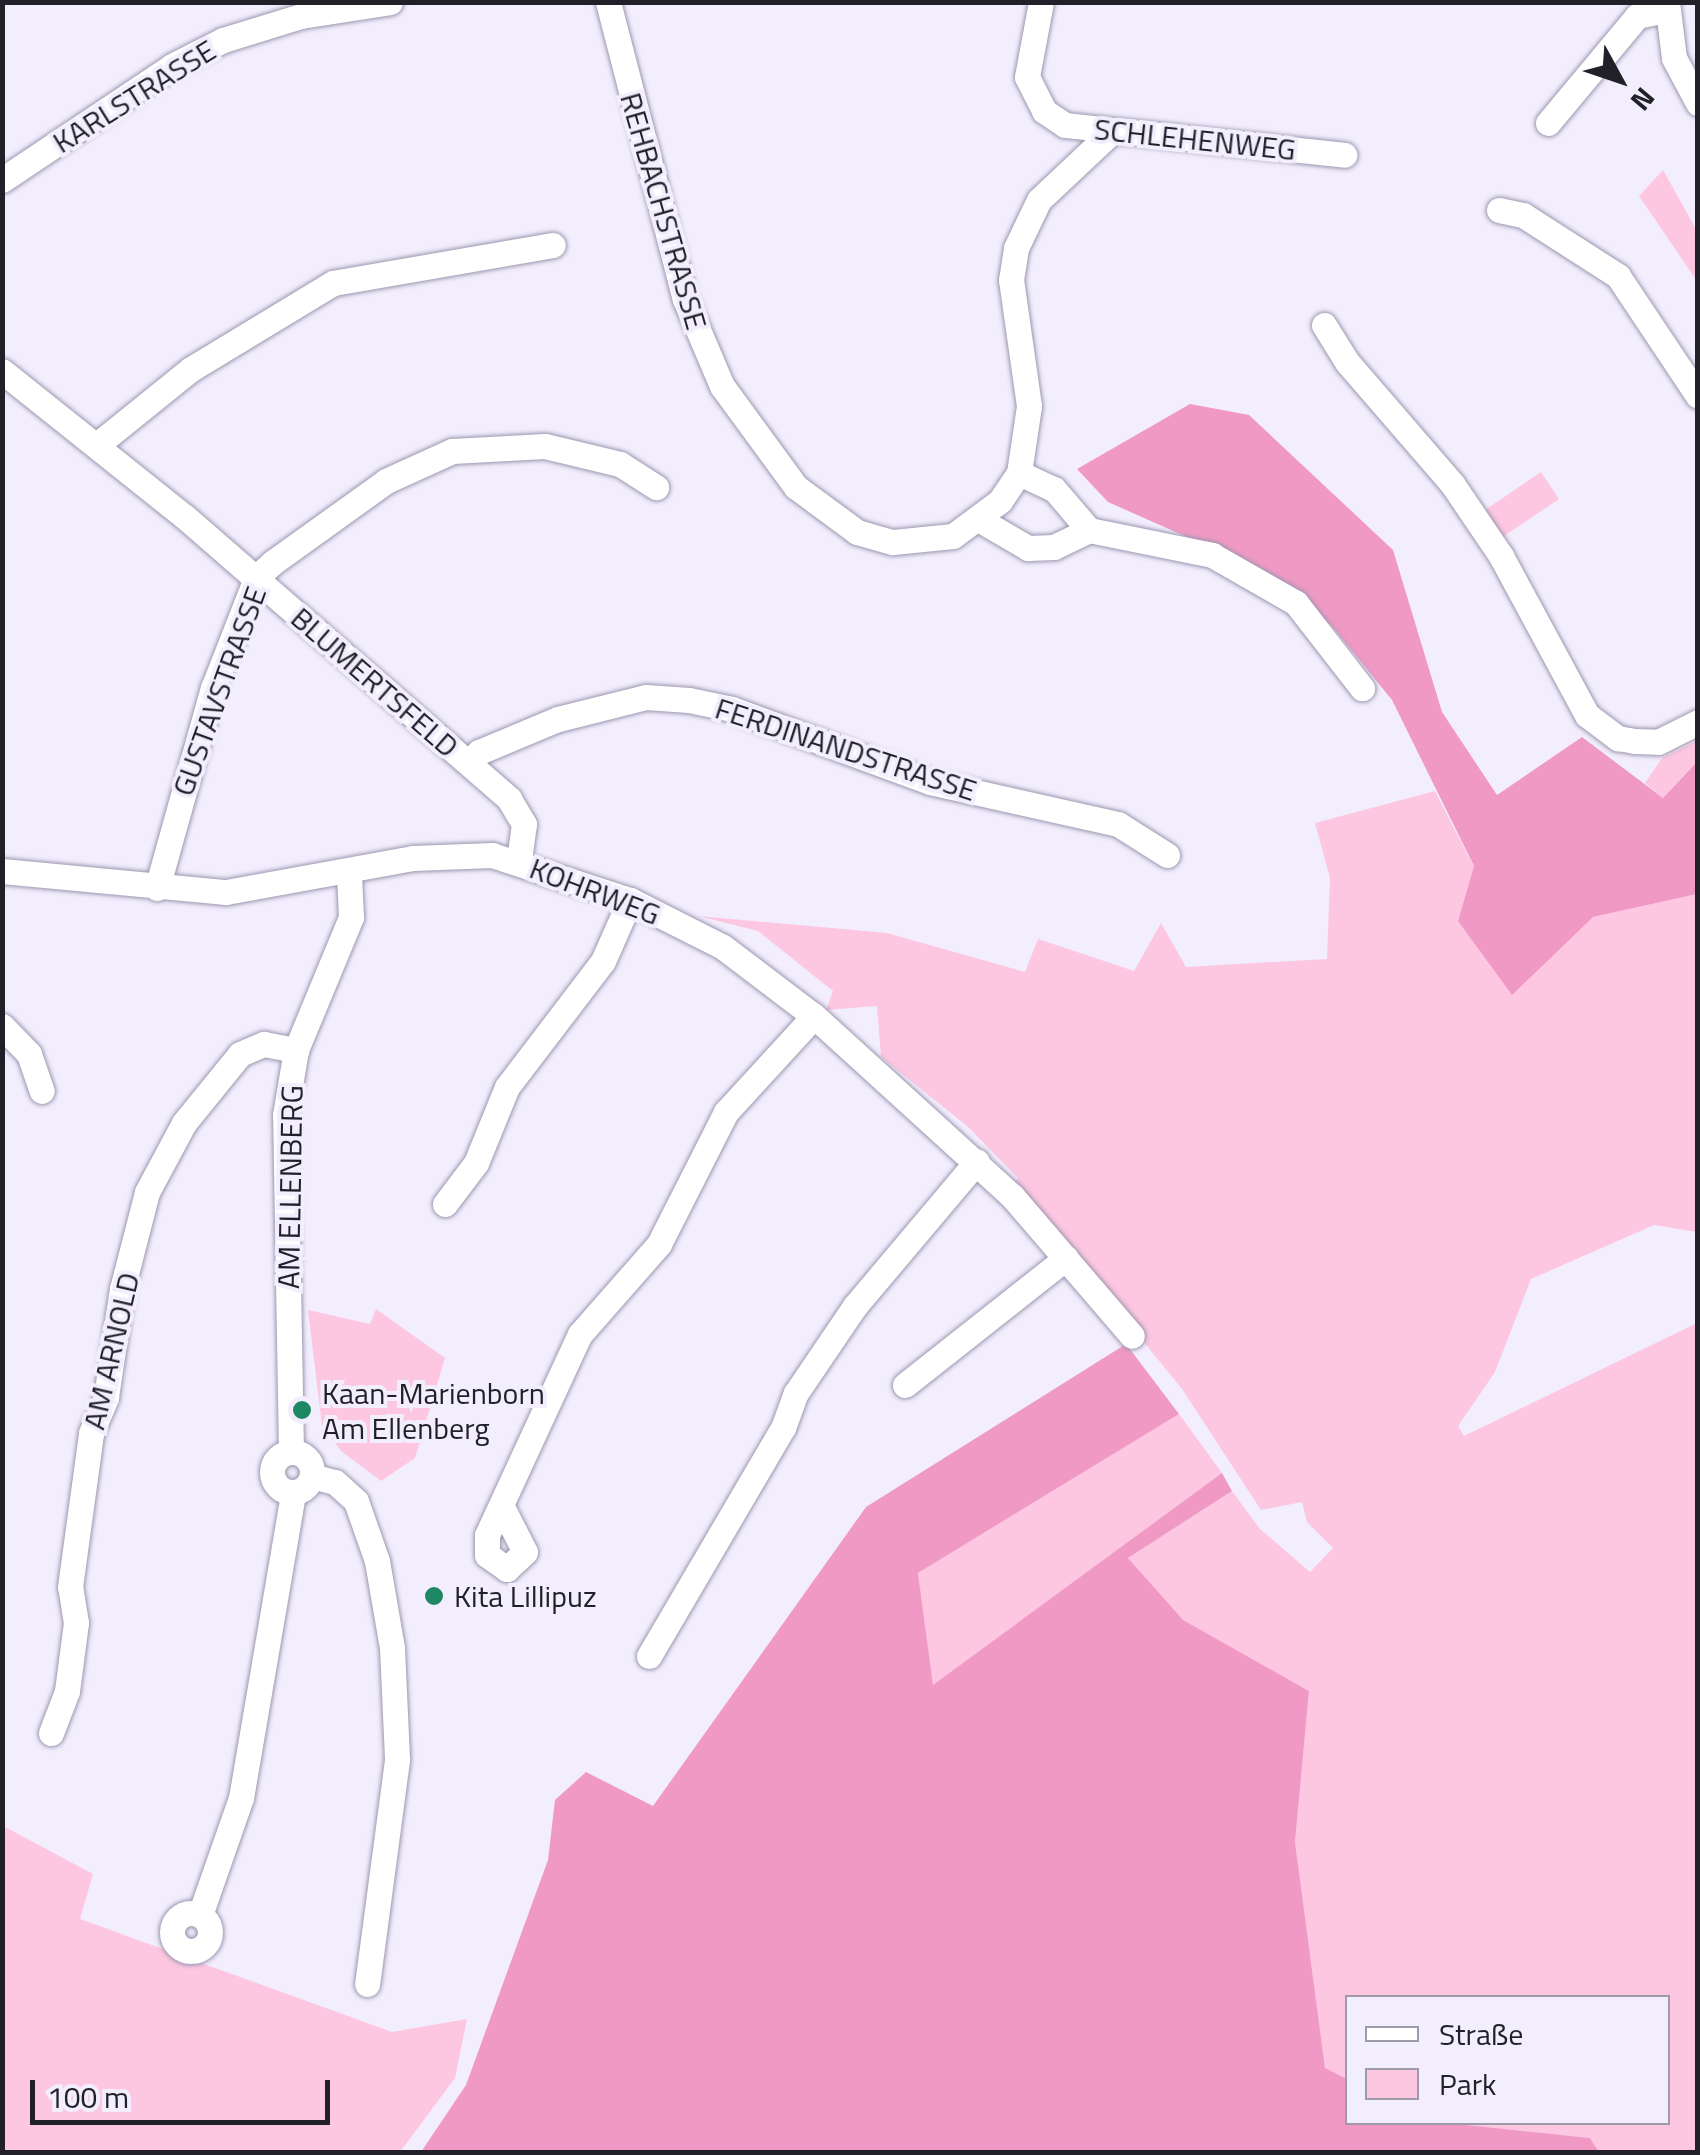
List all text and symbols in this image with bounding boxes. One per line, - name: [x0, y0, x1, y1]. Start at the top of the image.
- north arrow: [1570, 30, 1670, 130]
- street label: KARLSTRASSE: [46, 32, 222, 160]
- text: N: [1621, 78, 1666, 121]
- street label: REHBACHSTRASSE: [613, 88, 715, 334]
- street label: SCHLEHENWEG: [1093, 111, 1297, 167]
- street label: GUSTAVSTRASSE: [165, 582, 273, 800]
- street label: BLUMERTSFELD: [284, 600, 466, 764]
- street label: FERDINANDSTRASSE: [711, 690, 981, 808]
- street label: KOHRWEG: [525, 850, 665, 932]
- street label: AM ELLENBERG: [270, 1085, 310, 1289]
- street label: AM ARNOLD: [75, 1269, 147, 1433]
- place label: Kaan-Marienborn Am Ellenberg: [322, 1375, 545, 1446]
- marker: Kaan-Marienborn Am Ellenberg: [291, 1399, 313, 1421]
- place label: Kita Lillipuz: [454, 1578, 597, 1614]
- marker: Kita Lillipuz: [423, 1585, 445, 1607]
- legend: [1345, 1995, 1670, 2125]
- text: Straße: [1439, 2011, 1523, 2057]
- scale bar: [35, 2060, 335, 2122]
- text: Park: [1439, 2061, 1496, 2107]
- text: 100 m: [47, 2074, 129, 2120]

